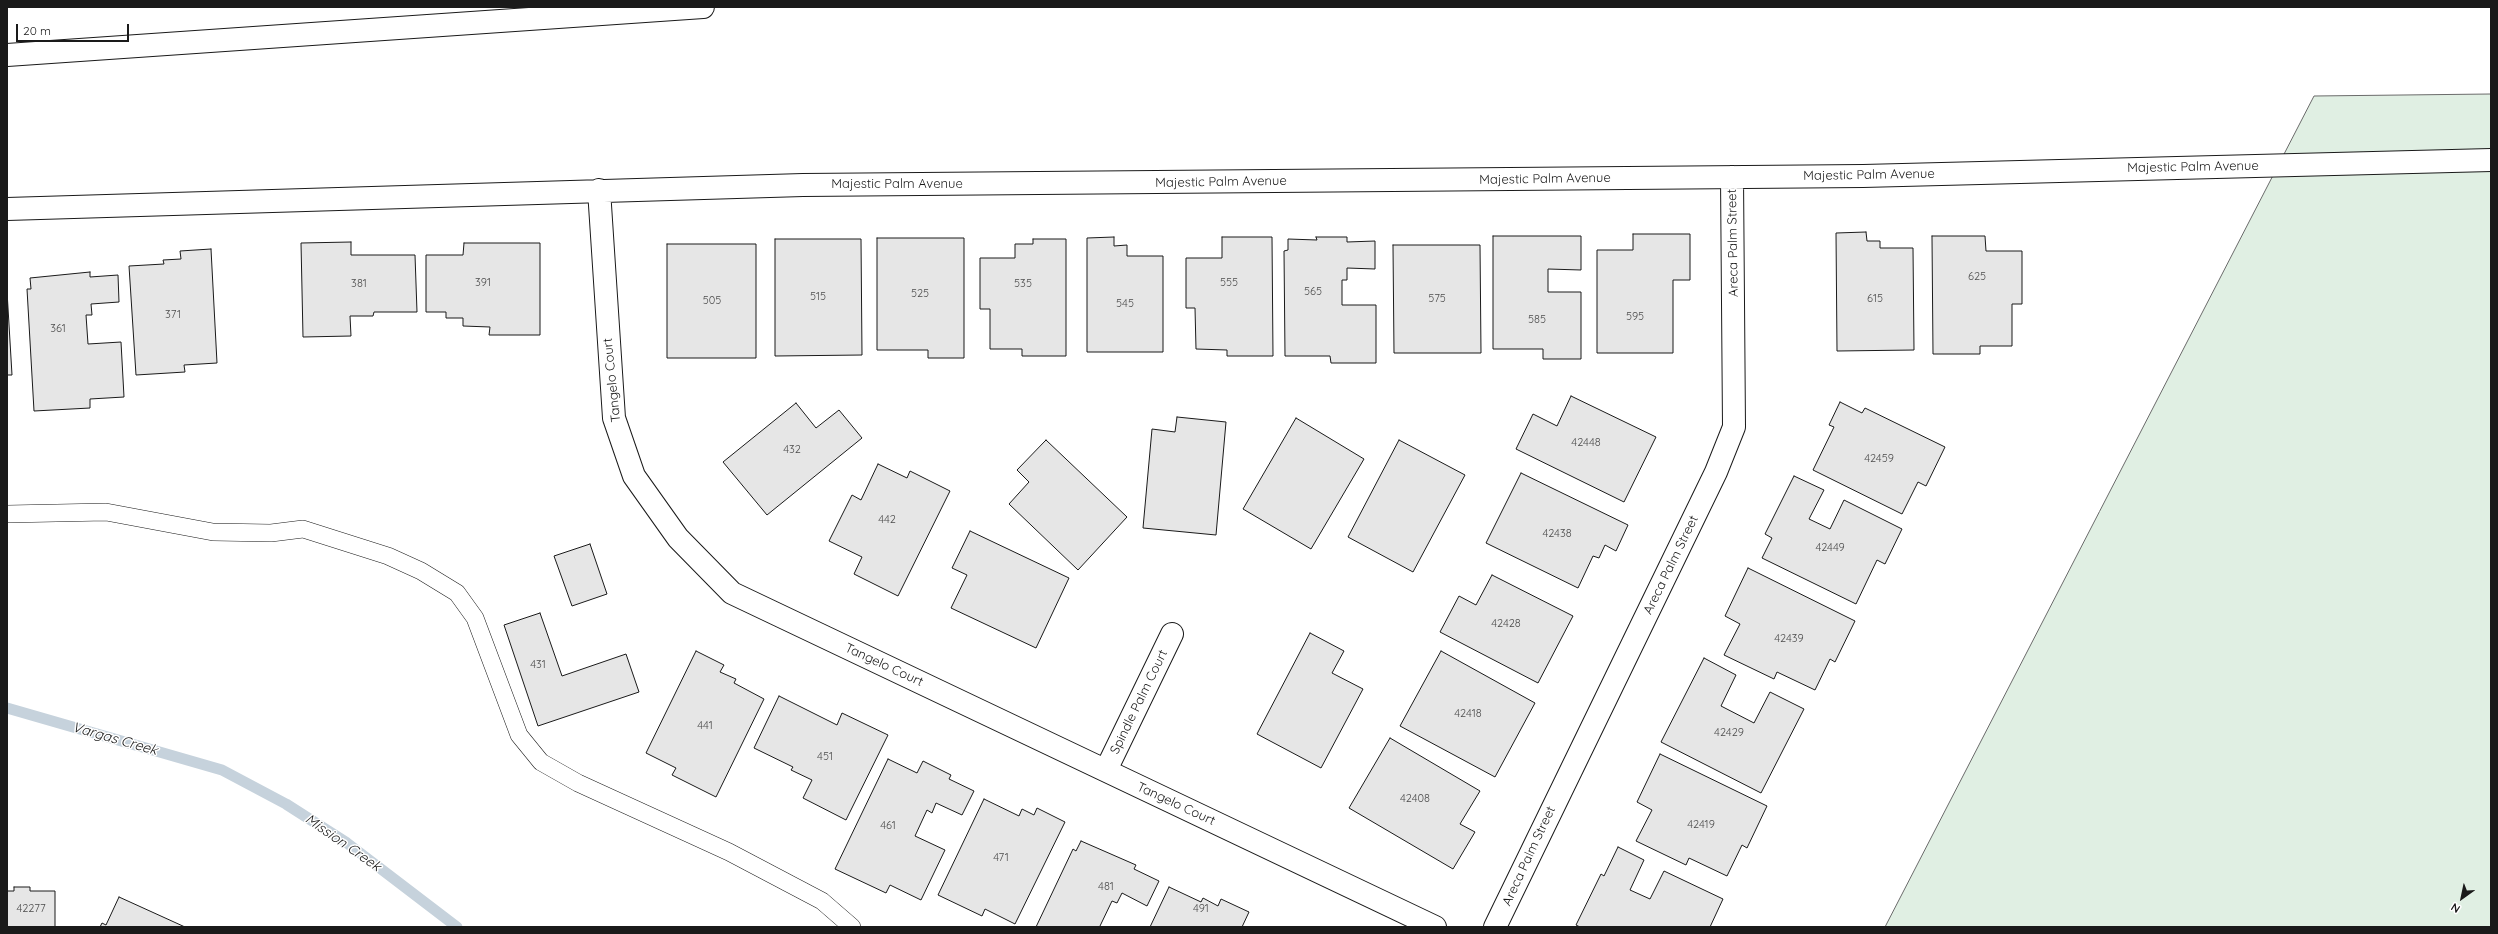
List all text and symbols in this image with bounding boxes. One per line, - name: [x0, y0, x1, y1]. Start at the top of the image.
- scale bar: [18, 16, 131, 42]
- text: 20 m: [23, 23, 51, 38]
- street label: Majestic Palm Avenue: [2127, 158, 2259, 176]
- street label: Majestic Palm Avenue: [1803, 166, 1935, 184]
- street label: Majestic Palm Avenue: [1479, 170, 1611, 188]
- street label: Majestic Palm Avenue: [1155, 173, 1287, 191]
- street label: Majestic Palm Avenue: [831, 176, 963, 192]
- street label: Areca Palm Street: [1724, 189, 1742, 297]
- house number: 625: [1968, 270, 1986, 284]
- house number: 391: [475, 276, 491, 290]
- house number: 555: [1220, 276, 1238, 290]
- house number: 381: [351, 277, 367, 291]
- house number: 535: [1014, 277, 1032, 291]
- house number: 565: [1304, 285, 1322, 299]
- house number: 525: [911, 287, 929, 301]
- house number: 515: [810, 290, 826, 304]
- house number: 575: [1428, 292, 1446, 306]
- house number: 615: [1867, 292, 1883, 306]
- house number: 505: [703, 294, 721, 308]
- house number: 545: [1116, 297, 1134, 311]
- house number: 371: [165, 308, 181, 322]
- house number: 595: [1626, 310, 1644, 324]
- house number: 585: [1528, 313, 1546, 327]
- house number: 361: [50, 322, 66, 336]
- street label: Tangelo Court: [600, 337, 624, 423]
- house number: 42448: [1571, 436, 1601, 450]
- house number: 432: [783, 443, 801, 457]
- house number: 42459: [1864, 452, 1894, 466]
- house number: 442: [878, 513, 896, 527]
- street label: Areca Palm Street: [1640, 513, 1702, 617]
- house number: 42438: [1542, 527, 1572, 541]
- house number: 42449: [1815, 541, 1845, 555]
- house number: 42428: [1491, 617, 1521, 631]
- house number: 42439: [1774, 632, 1804, 646]
- street label: Tangelo Court: [842, 640, 926, 690]
- street label: Spindle Palm Court: [1107, 647, 1171, 757]
- house number: 431: [530, 658, 546, 672]
- house number: 42418: [1454, 707, 1482, 721]
- water label: Vargas Creek: [70, 719, 160, 759]
- house number: 441: [697, 719, 713, 733]
- house number: 42429: [1714, 726, 1744, 740]
- house number: 451: [817, 750, 833, 764]
- street label: Tangelo Court: [1134, 779, 1218, 829]
- house number: 42408: [1400, 792, 1430, 806]
- street label: Areca Palm Street: [1499, 804, 1559, 908]
- water label: Mission Creek: [302, 811, 384, 875]
- house number: 42419: [1687, 818, 1715, 832]
- house number: 461: [880, 819, 896, 833]
- house number: 471: [993, 851, 1009, 865]
- north arrow: [2442, 878, 2482, 918]
- house number: 481: [1098, 880, 1114, 894]
- text: N: [2448, 900, 2463, 916]
- house number: 42277: [16, 902, 46, 916]
- house number: 491: [1193, 902, 1209, 916]

